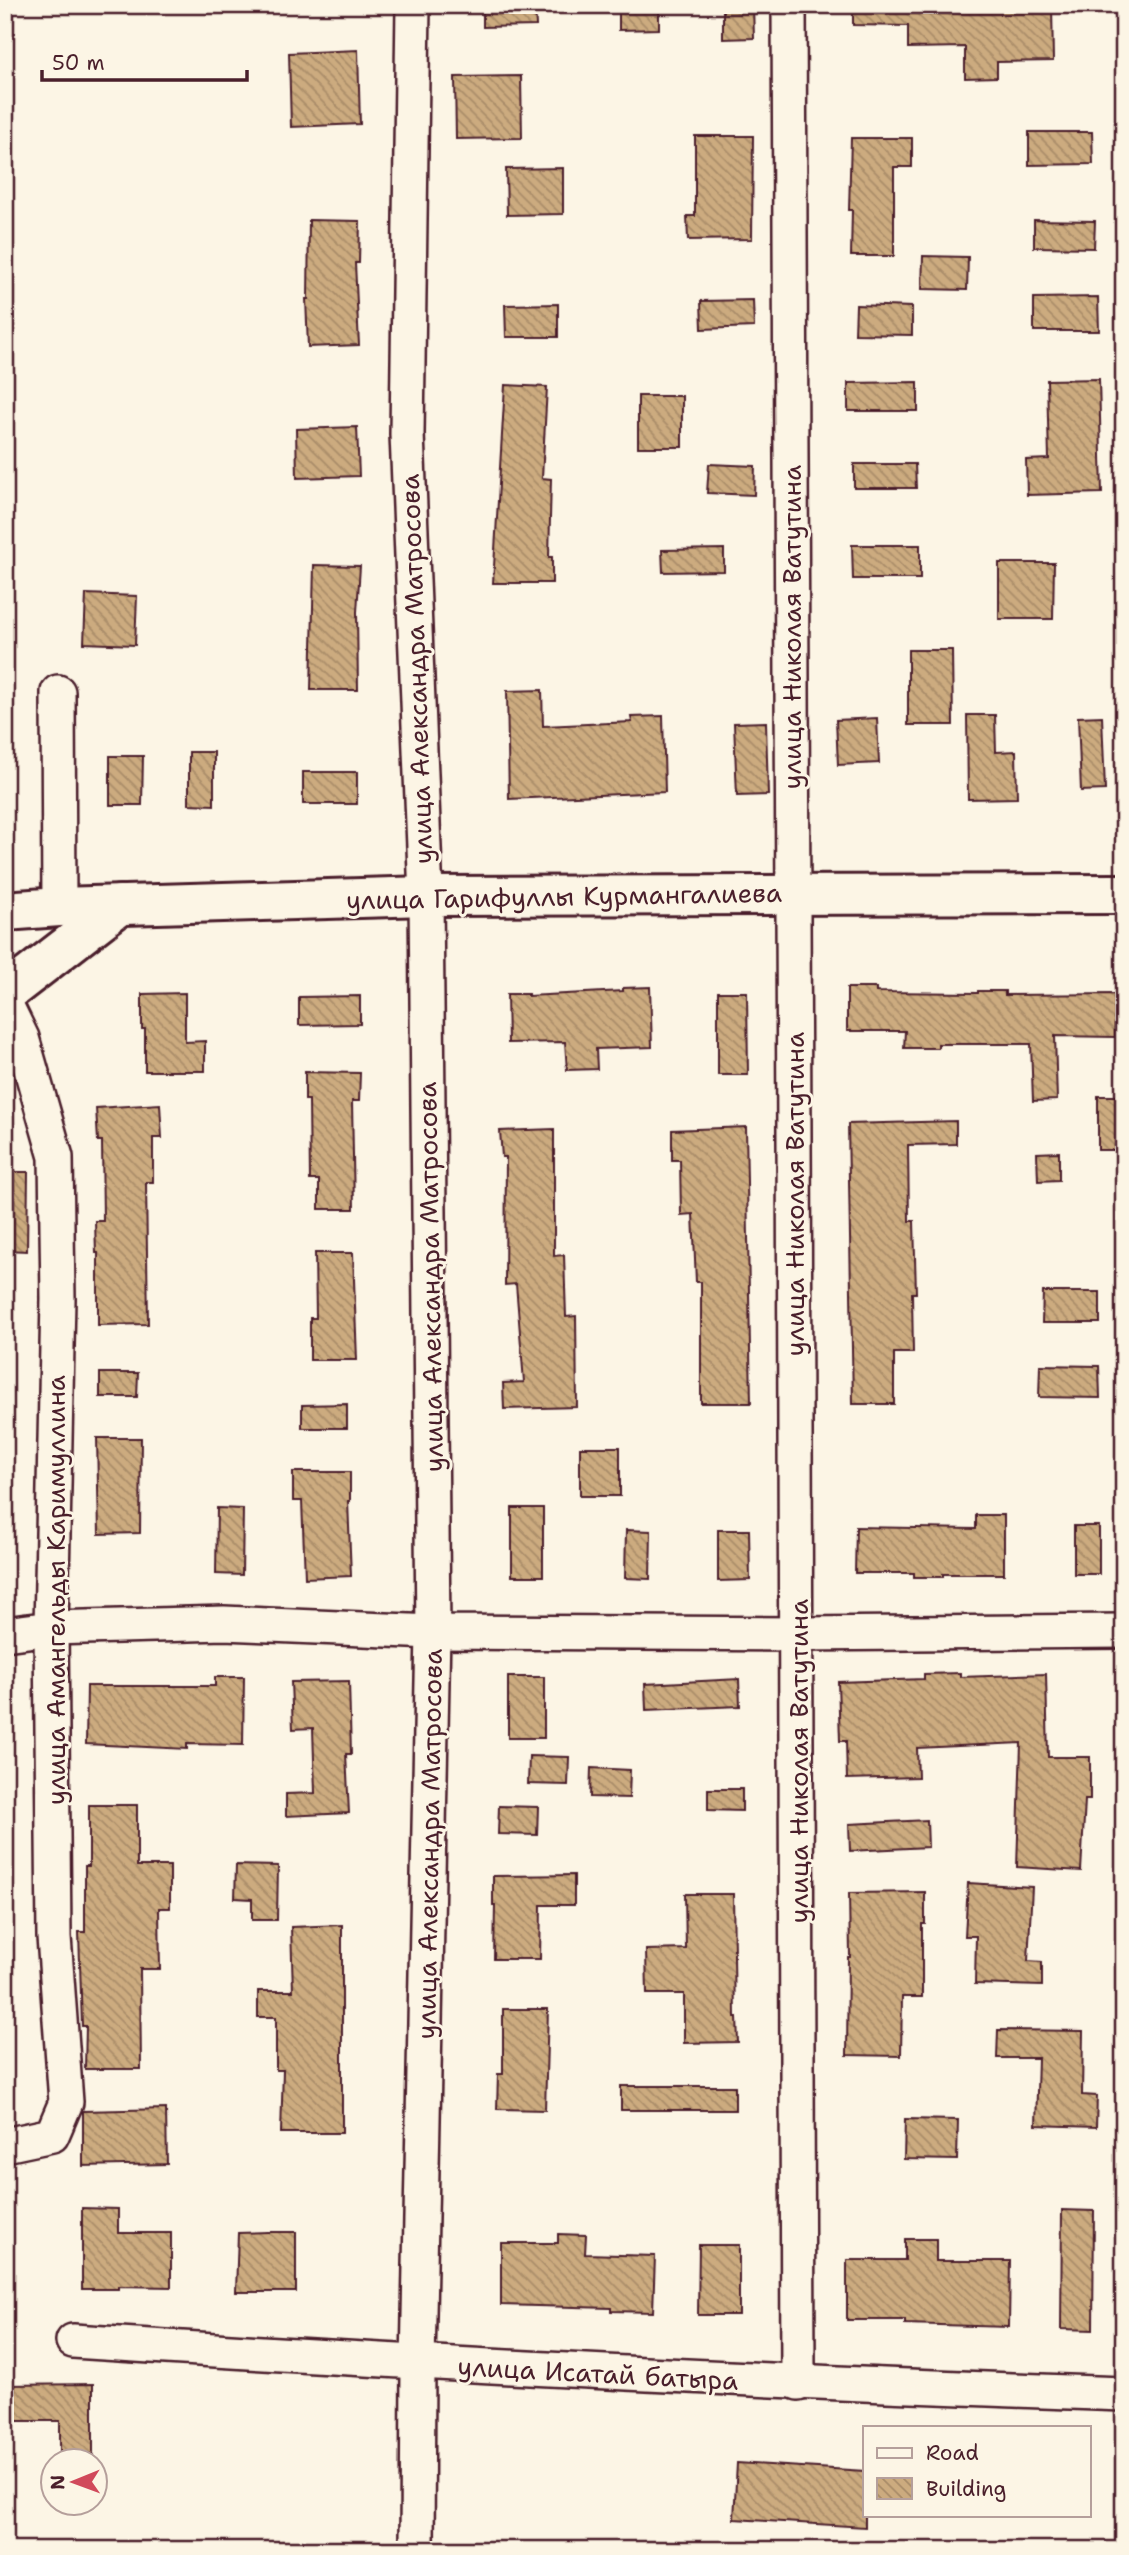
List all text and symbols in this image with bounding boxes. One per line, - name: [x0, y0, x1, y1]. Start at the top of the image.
- scale bar: [42, 38, 247, 82]
- text: 50 m: [52, 49, 105, 77]
- street label: улица Николая Ватутина: [774, 465, 809, 789]
- street label: улица Александра Матросова: [392, 473, 440, 865]
- street label: улица Гарифуллы Курмангалиева: [346, 875, 782, 917]
- street label: улица Николая Ватутина: [777, 1032, 812, 1356]
- street label: улица Александра Матросова: [409, 1081, 451, 1473]
- street label: улица Амангельды Каримуллина: [38, 1375, 73, 1805]
- street label: улица Николая Ватутина: [781, 1599, 816, 1923]
- street label: улица Александра Матросова: [408, 1648, 450, 2040]
- street label: улица Исатай батыра: [457, 2348, 739, 2398]
- legend: [863, 2426, 1090, 2516]
- text: Road: [926, 2439, 979, 2467]
- north arrow: [38, 2446, 108, 2516]
- text: N: [45, 2475, 70, 2490]
- text: Building: [926, 2475, 1006, 2503]

